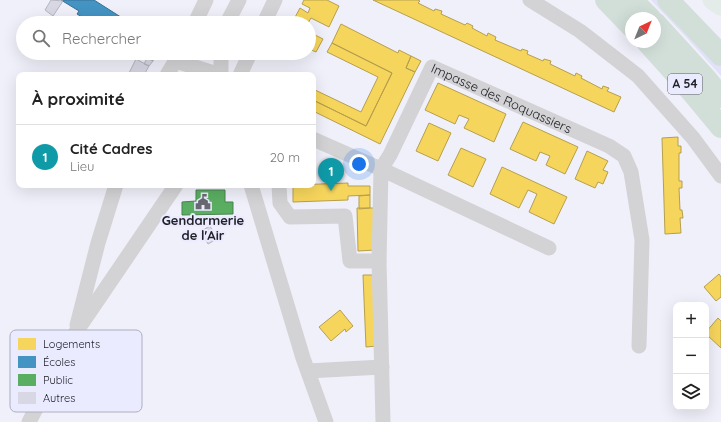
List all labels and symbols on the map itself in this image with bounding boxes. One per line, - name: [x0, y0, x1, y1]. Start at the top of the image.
- north arrow: [625, 12, 661, 48]
- street label: Impasse des Roquassiers: [429, 60, 574, 136]
- road number: A 54: [668, 74, 702, 94]
- your location: [349, 154, 369, 174]
- pin: 1: [318, 158, 344, 191]
- public building icon: Gendarmerie de l'Air: [194, 193, 212, 211]
- place label: Gendarmerie de l'Air: [162, 212, 245, 243]
- legend: [10, 330, 142, 412]
- text: Logements: [43, 337, 100, 351]
- text: Écoles: [43, 355, 75, 369]
- text: Public: [43, 373, 73, 387]
- text: Autres: [43, 391, 75, 405]

